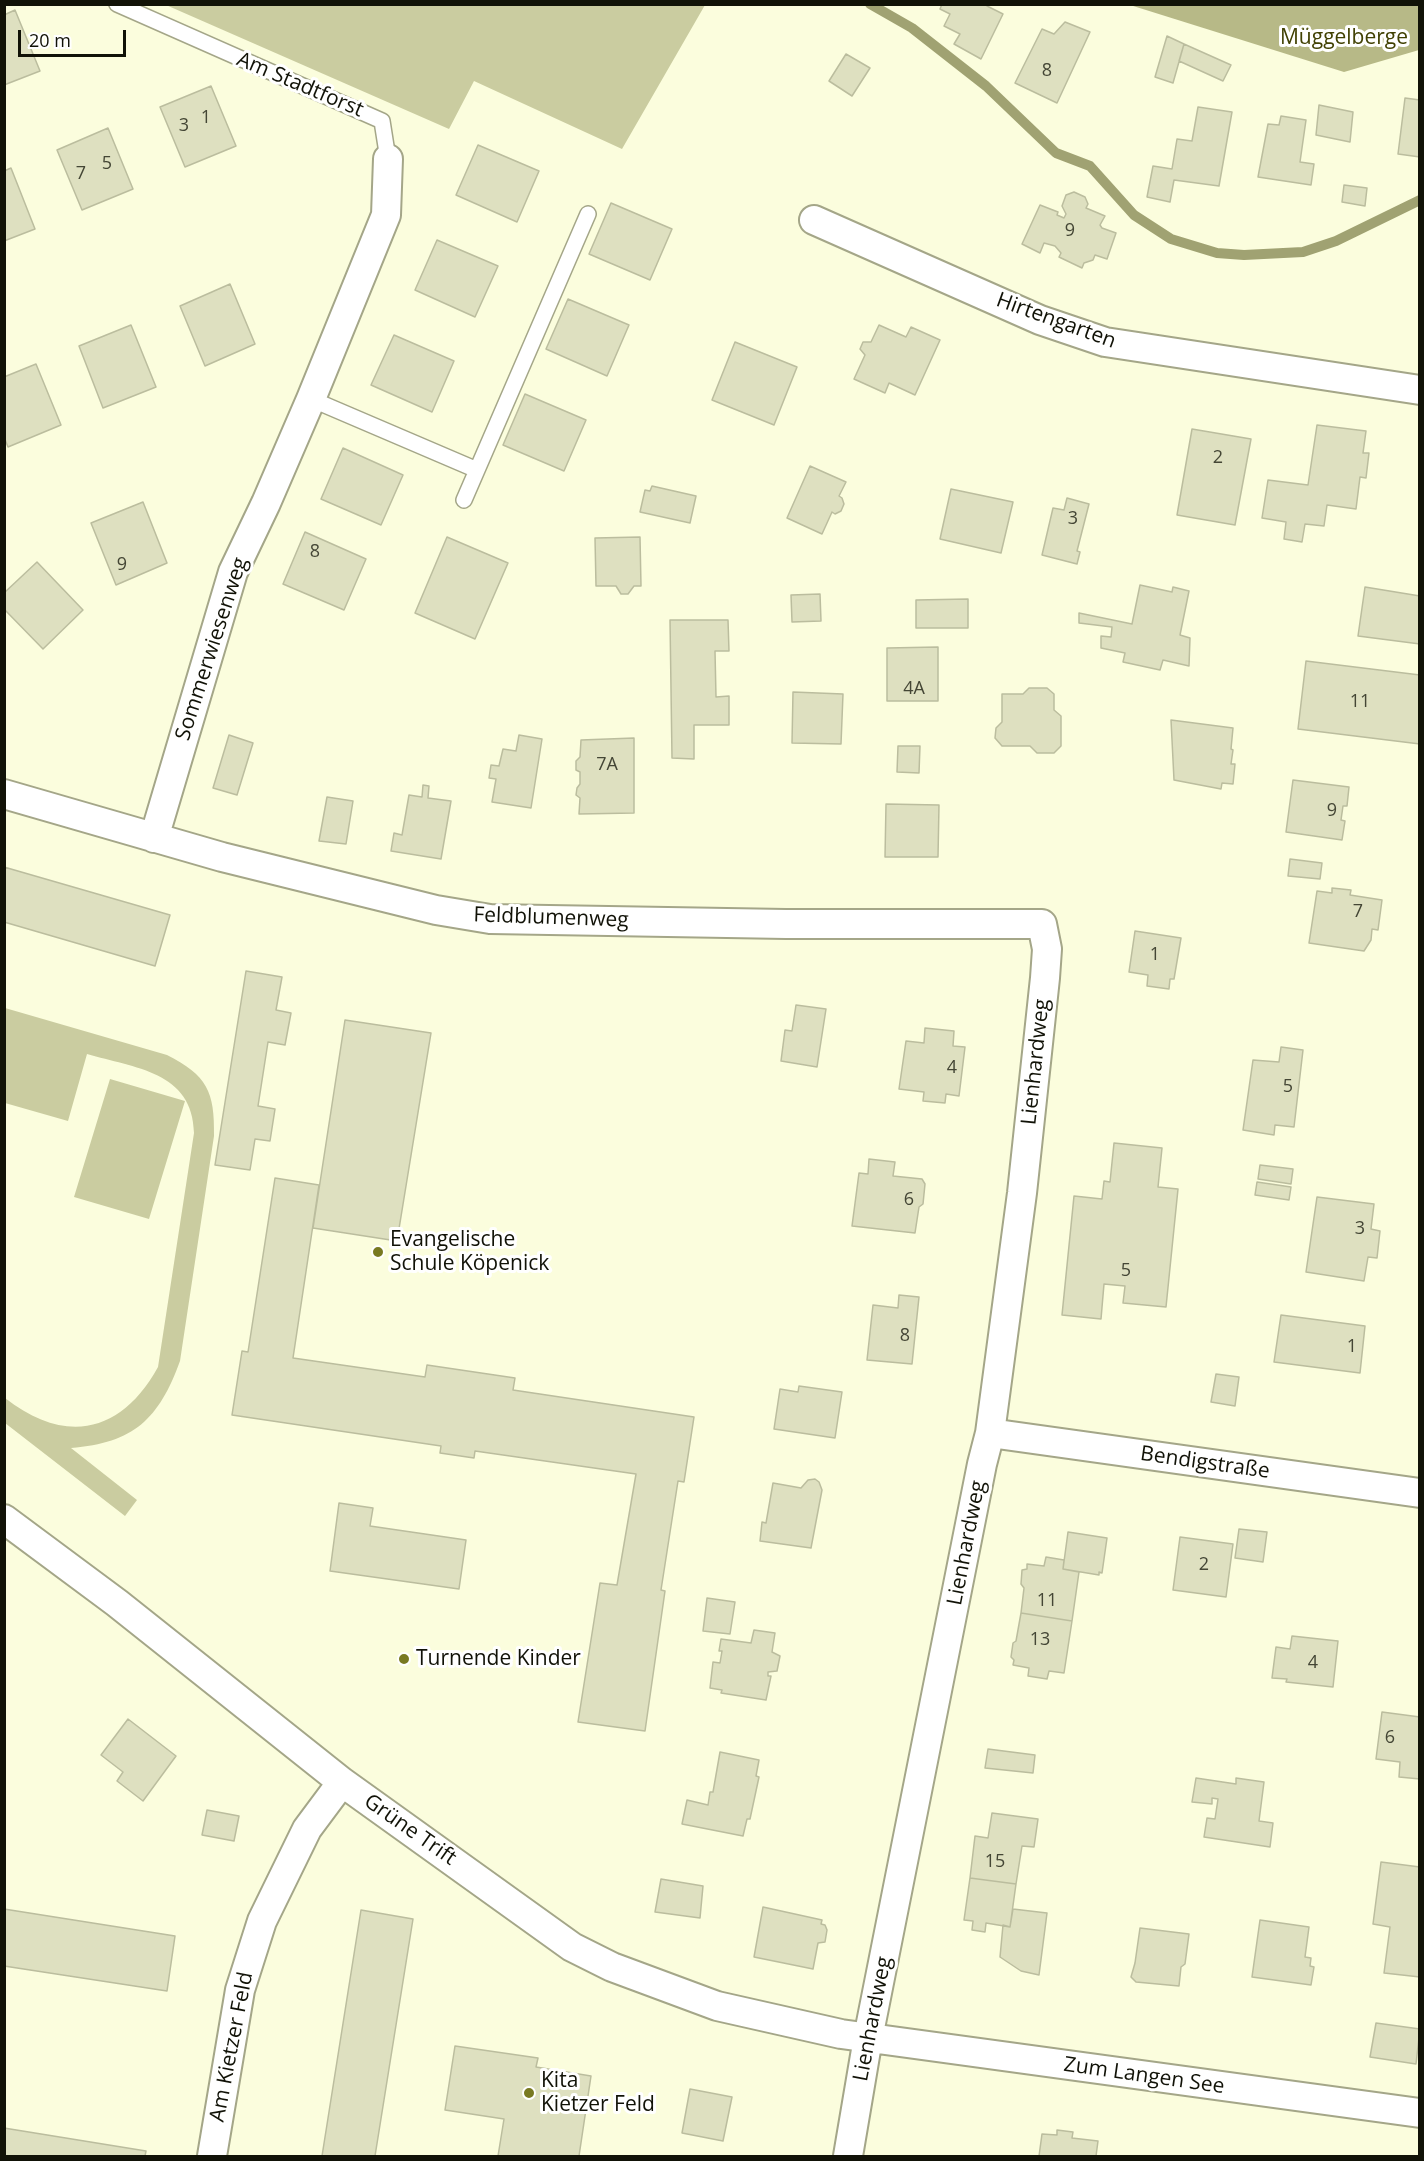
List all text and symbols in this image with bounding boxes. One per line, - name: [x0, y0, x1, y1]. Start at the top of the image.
- scale bar: [21, 18, 129, 56]
- park label: Müggelberge: [1280, 25, 1408, 51]
- text: 20 m: [29, 28, 71, 52]
- street label: Am Stadtforst: [233, 47, 367, 123]
- house number: 8: [1042, 60, 1052, 82]
- house number: 1: [201, 107, 211, 129]
- house number: 3: [179, 115, 189, 137]
- house number: 5: [102, 153, 112, 175]
- house number: 7: [76, 163, 86, 185]
- house number: 9: [1065, 220, 1075, 242]
- street label: Hirtengarten: [993, 288, 1119, 354]
- house number: 2: [1213, 447, 1223, 469]
- house number: 3: [1068, 508, 1078, 530]
- house number: 8: [310, 541, 320, 563]
- house number: 9: [117, 554, 127, 576]
- street label: Sommerwiesenweg: [171, 554, 253, 744]
- house number: 4A: [903, 678, 925, 700]
- house number: 11: [1350, 691, 1370, 713]
- house number: 7A: [596, 754, 618, 776]
- house number: 9: [1327, 800, 1337, 822]
- house number: 7: [1353, 901, 1363, 923]
- street label: Feldblumenweg: [473, 903, 629, 933]
- house number: 1: [1150, 944, 1160, 966]
- street label: Lienhardweg: [1017, 998, 1055, 1126]
- house number: 4: [947, 1057, 957, 1079]
- house number: 5: [1283, 1076, 1293, 1098]
- house number: 6: [904, 1189, 914, 1211]
- house number: 3: [1355, 1218, 1365, 1240]
- place label: Evangelische Schule Köpenick: [390, 1227, 549, 1277]
- marker: Evangelische Schule Köpenick: [371, 1245, 385, 1259]
- house number: 5: [1121, 1260, 1131, 1282]
- house number: 8: [900, 1325, 910, 1347]
- house number: 1: [1347, 1336, 1357, 1358]
- street label: Bendigstraße: [1139, 1441, 1271, 1485]
- street label: Lienhardweg: [943, 1479, 991, 1607]
- house number: 2: [1199, 1554, 1209, 1576]
- house number: 11: [1037, 1590, 1057, 1612]
- house number: 13: [1030, 1629, 1050, 1651]
- place label: Turnende Kinder: [416, 1646, 581, 1672]
- marker: Turnende Kinder: [397, 1652, 411, 1666]
- house number: 4: [1308, 1652, 1318, 1674]
- house number: 6: [1385, 1727, 1395, 1749]
- street label: Grüne Trift: [359, 1789, 461, 1871]
- house number: 15: [985, 1851, 1005, 1873]
- street label: Lienhardweg: [849, 1955, 897, 2083]
- street label: Am Kietzer Feld: [205, 1970, 259, 2124]
- street label: Zum Langen See: [1062, 2052, 1226, 2100]
- place label: Kita Kietzer Feld: [541, 2068, 655, 2118]
- marker: Kita Kietzer Feld: [522, 2086, 536, 2100]

